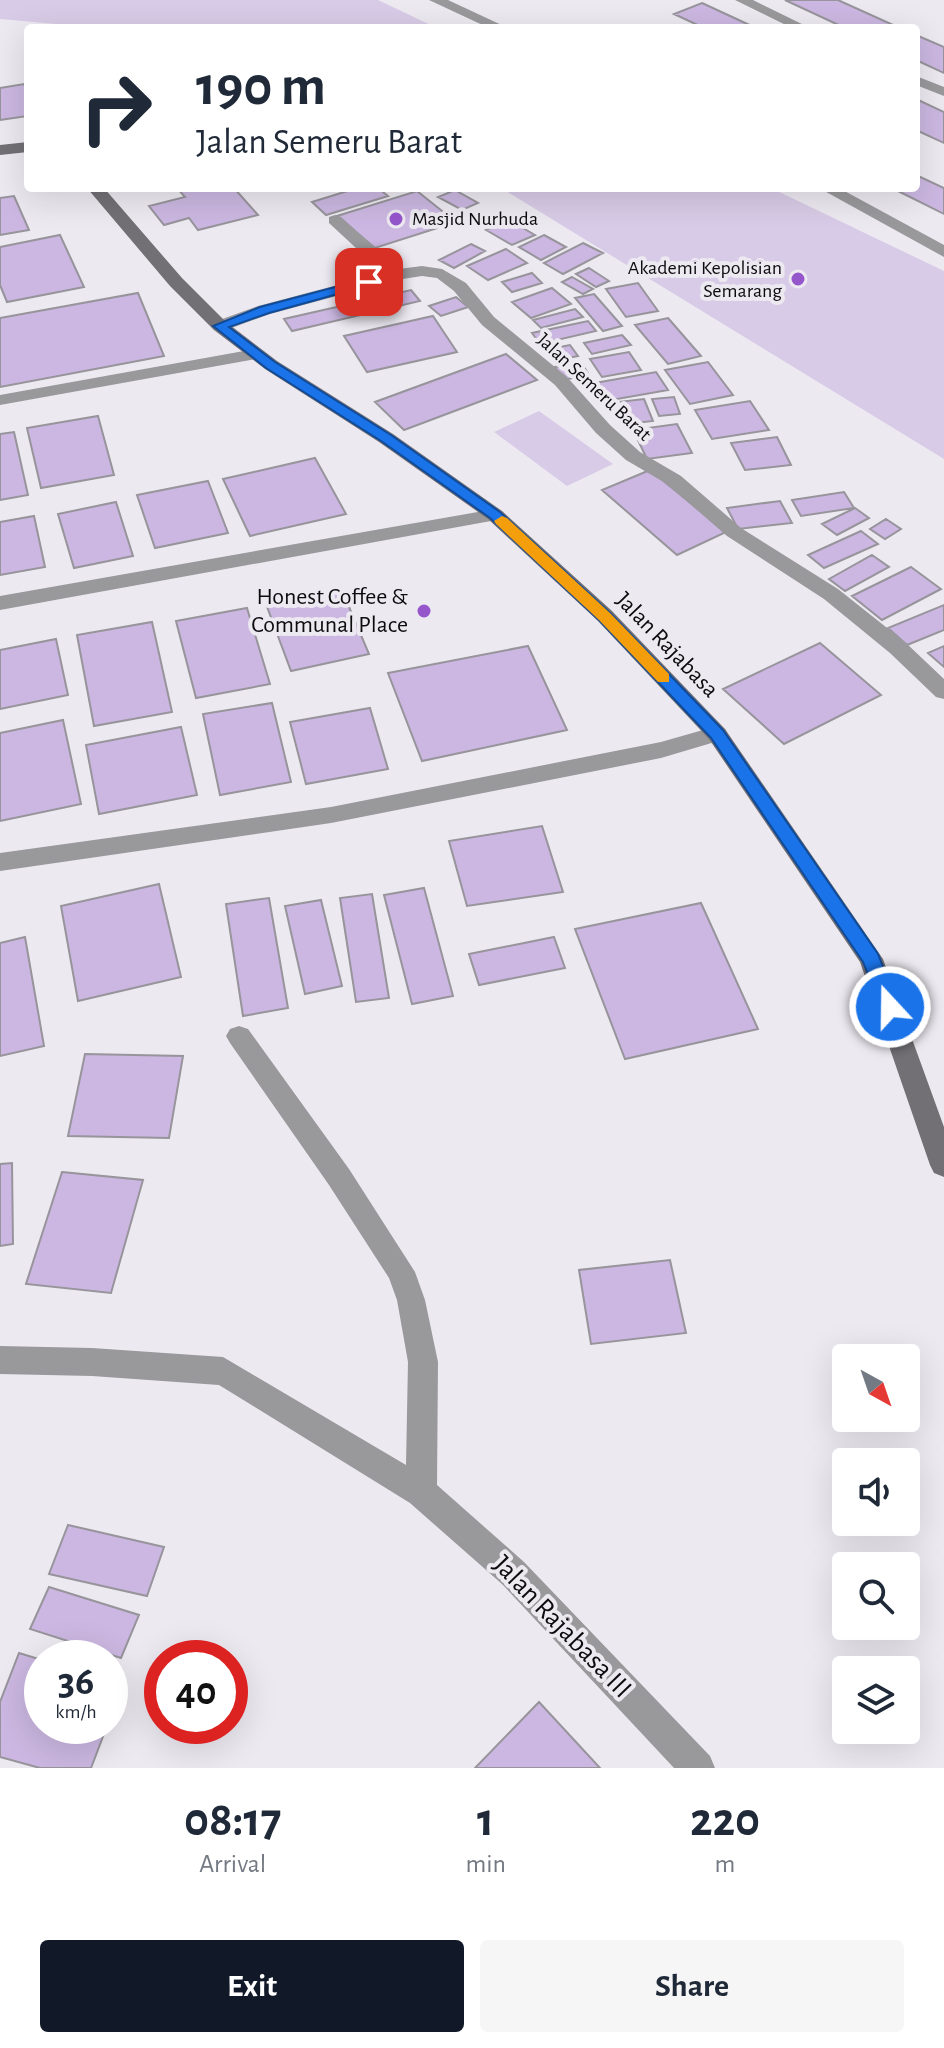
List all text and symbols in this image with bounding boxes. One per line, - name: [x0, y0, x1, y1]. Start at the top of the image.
- icon: right: [64, 56, 168, 160]
- text: 190 m: [196, 59, 326, 115]
- text: Jalan Semeru Barat: [196, 124, 462, 160]
- place label: Masjid Nurhuda: [412, 209, 538, 229]
- marker: Masjid Nurhuda: [387, 210, 405, 228]
- pin: [335, 248, 403, 316]
- place label: Akademi Kepolisian Semarang: [628, 258, 782, 301]
- icon: arrive: [347, 260, 391, 304]
- marker: Akademi Kepolisian Semarang: [789, 270, 807, 288]
- street label: Jalan Semeru Barat: [533, 329, 655, 445]
- place label: Honest Coffee & Communal Place: [251, 585, 408, 637]
- street label: Jalan Rajabasa: [611, 588, 723, 702]
- marker: Honest Coffee & Communal Place: [415, 602, 433, 620]
- position arrow: [848, 965, 932, 1049]
- north arrow: [832, 1344, 920, 1432]
- map controls: [832, 1344, 920, 1744]
- button: sound: [832, 1448, 920, 1536]
- street label: Jalan Rajabasa III: [487, 1550, 637, 1704]
- button: search: [832, 1552, 920, 1640]
- speed limit sign: 40: [144, 1640, 248, 1744]
- button: layers: [832, 1656, 920, 1744]
- text: 36: [58, 1662, 94, 1702]
- text: km/h: [55, 1702, 97, 1722]
- text: 08:17: [184, 1797, 282, 1845]
- text: 1: [477, 1797, 494, 1845]
- text: 220: [690, 1797, 760, 1845]
- text: Arrival: [199, 1851, 266, 1877]
- text: min: [465, 1851, 506, 1877]
- text: m: [715, 1851, 735, 1877]
- button: Exit: [40, 1940, 464, 2032]
- button: Share: [480, 1940, 904, 2032]

